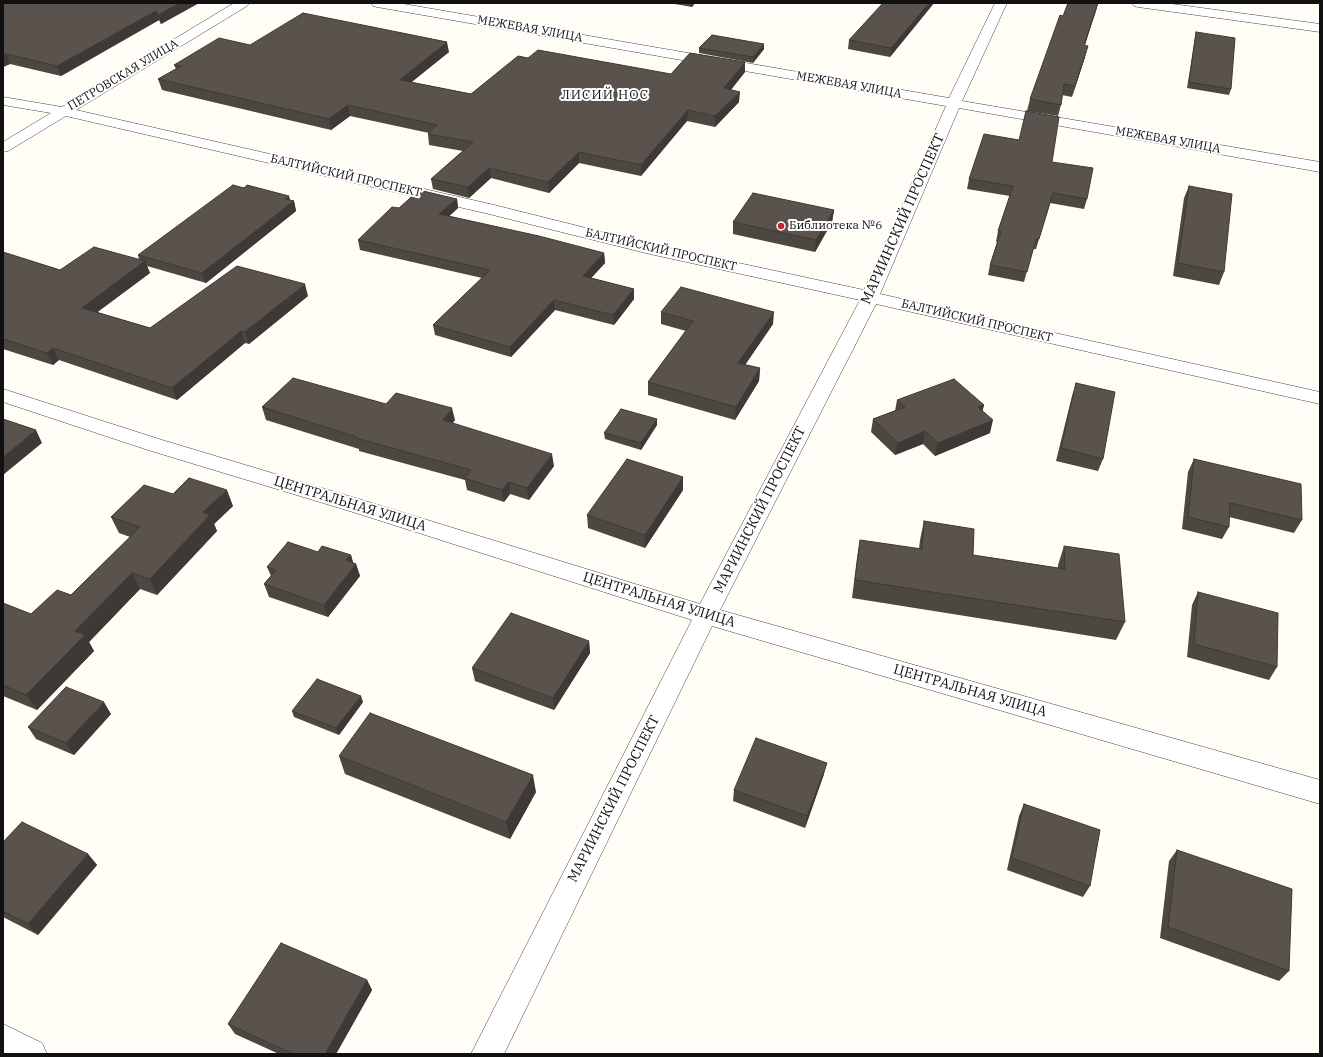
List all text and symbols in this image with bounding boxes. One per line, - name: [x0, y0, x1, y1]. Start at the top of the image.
- street label: МЕЖЕВАЯ УЛИЦА: [476, 13, 584, 45]
- street label: ПЕТРОВСКАЯ УЛИЦА: [65, 36, 181, 114]
- street label: МЕЖЕВАЯ УЛИЦА: [795, 69, 903, 101]
- district label: ЛИСИЙ НОС: [561, 87, 649, 103]
- street label: МЕЖЕВАЯ УЛИЦА: [1114, 124, 1222, 156]
- street label: МАРИИНСКИЙ ПРОСПЕКТ: [858, 131, 948, 307]
- street label: БАЛТИЙСКИЙ ПРОСПЕКТ: [269, 152, 423, 200]
- place label: Библиотека №6: [789, 219, 882, 233]
- marker: Библиотека №6: [776, 221, 786, 231]
- street label: БАЛТИЙСКИЙ ПРОСПЕКТ: [584, 226, 738, 274]
- street label: БАЛТИЙСКИЙ ПРОСПЕКТ: [900, 297, 1054, 345]
- street label: МАРИИНСКИЙ ПРОСПЕКТ: [710, 424, 810, 596]
- street label: ЦЕНТРАЛЬНАЯ УЛИЦА: [272, 473, 428, 535]
- street label: ЦЕНТРАЛЬНАЯ УЛИЦА: [581, 569, 737, 631]
- street label: ЦЕНТРАЛЬНАЯ УЛИЦА: [891, 661, 1049, 721]
- street label: МАРИИНСКИЙ ПРОСПЕКТ: [564, 713, 664, 885]

